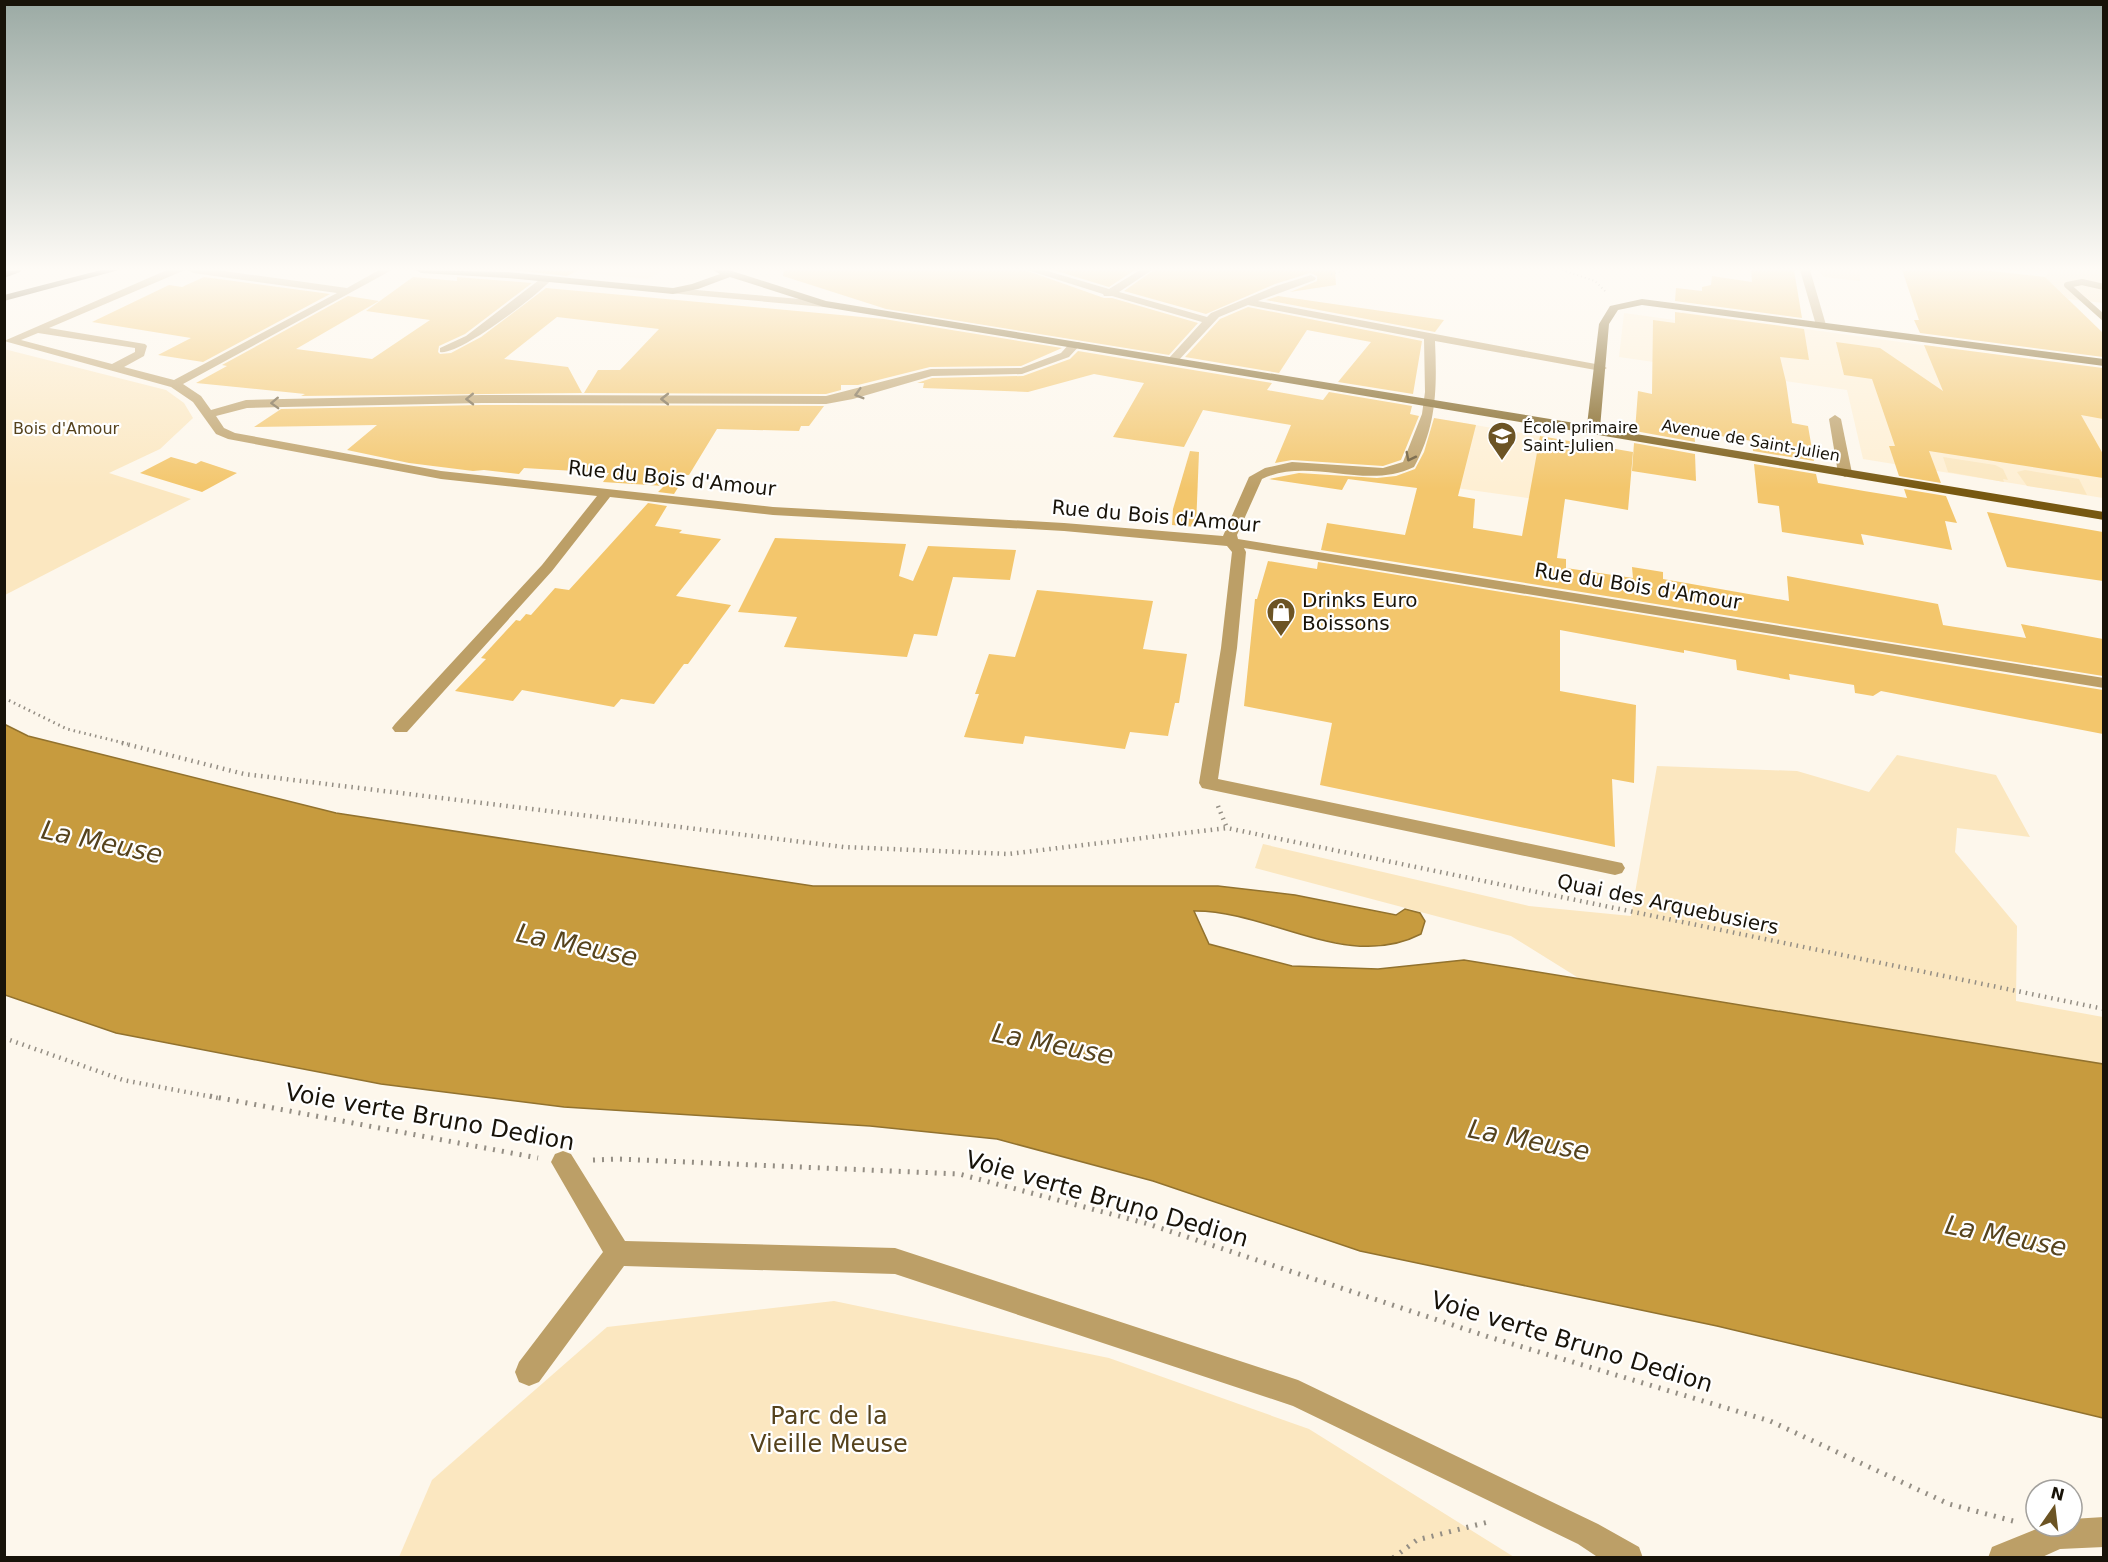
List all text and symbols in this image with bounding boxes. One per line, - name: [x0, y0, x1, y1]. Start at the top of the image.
- one-way arrow: [854, 387, 865, 399]
- one-way arrow: [465, 393, 474, 405]
- one-way arrow: [660, 393, 669, 405]
- one-way arrow: [270, 397, 279, 409]
- street label: Avenue de Saint-Julien: [1660, 415, 1842, 466]
- place label: École primaire Saint-Julien: [1523, 418, 1638, 455]
- park label: Bois d'Amour: [13, 419, 120, 438]
- school or university icon: École primaire Saint-Julien: [1486, 420, 1518, 462]
- one-way arrow: [1406, 451, 1418, 462]
- street label: Rue du Bois d'Amour: [567, 455, 778, 501]
- street label: Rue du Bois d'Amour: [1051, 495, 1262, 537]
- street label: Rue du Bois d'Amour: [1533, 558, 1744, 614]
- place label: Drinks Euro Boissons: [1302, 588, 1418, 635]
- shop icon: Drinks Euro Boissons: [1265, 596, 1297, 638]
- water label: La Meuse: [39, 815, 165, 869]
- street label: Quai des Arquebusiers: [1555, 869, 1781, 939]
- water label: La Meuse: [514, 918, 640, 972]
- water label: La Meuse: [990, 1018, 1116, 1070]
- street label: Voie verte Bruno Dedion: [283, 1078, 577, 1156]
- water label: La Meuse: [1466, 1114, 1592, 1166]
- street label: Voie verte Bruno Dedion: [962, 1145, 1252, 1253]
- water label: La Meuse: [1943, 1210, 2069, 1262]
- street label: Voie verte Bruno Dedion: [1428, 1286, 1716, 1398]
- park label: Parc de la Vieille Meuse: [750, 1402, 908, 1458]
- north arrow: [2024, 1478, 2084, 1538]
- text: N: [2049, 1483, 2066, 1505]

